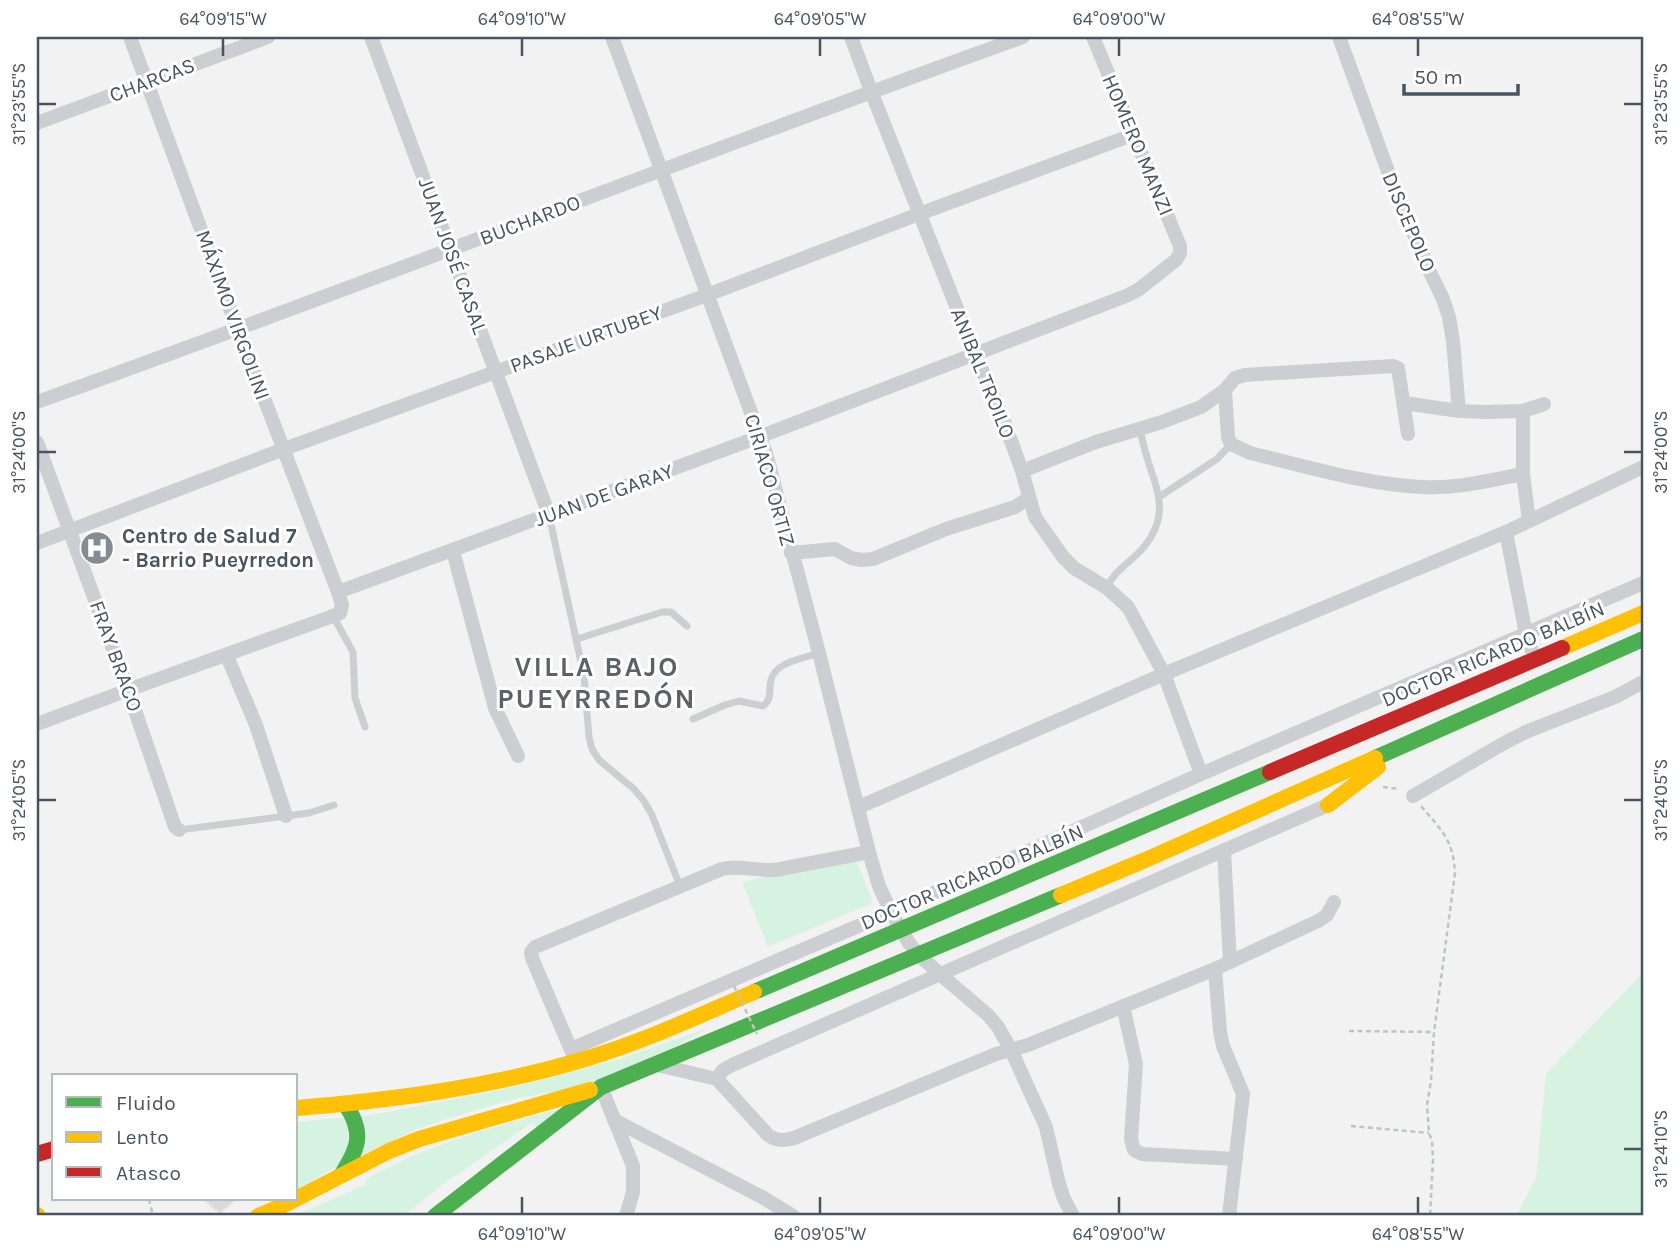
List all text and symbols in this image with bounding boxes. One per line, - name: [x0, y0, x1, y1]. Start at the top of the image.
- text: 64°09'15"W: [179, 8, 267, 30]
- text: 64°09'10"W: [478, 8, 566, 30]
- text: 64°09'05"W: [774, 8, 866, 30]
- text: 64°09'00"W: [1073, 8, 1166, 30]
- text: 64°08'55"W: [1372, 8, 1464, 30]
- scale bar: [1404, 52, 1517, 96]
- street label: CHARCAS: [106, 53, 198, 107]
- text: 31°23'55"S: [8, 63, 30, 145]
- text: 31°23'55"S: [1650, 63, 1672, 145]
- text: 50 m: [1414, 65, 1463, 89]
- street label: HOMERO MANZI: [1097, 71, 1179, 219]
- street label: DISCEPOLO: [1377, 169, 1441, 275]
- street label: JUAN JOSÉ CASAL: [414, 175, 492, 338]
- street label: BUCHARDO: [476, 190, 584, 250]
- street label: MÁXIMO VIRGOLINI: [191, 227, 275, 403]
- street label: PASAJE URTUBEY: [507, 300, 666, 378]
- street label: ANIBAL TROILO: [946, 304, 1020, 442]
- text: 31°24'00"S: [8, 410, 30, 494]
- text: 31°24'00"S: [1650, 410, 1672, 494]
- street label: CIRIACO ORTIZ: [740, 411, 800, 549]
- street label: JUAN DE GARAY: [531, 459, 677, 531]
- place label: Centro de Salud 7 - Barrio Pueyrredon: [122, 524, 314, 572]
- hospital icon: Centro de Salud 7 - Barrio Pueyrredon: [78, 529, 116, 567]
- street label: DOCTOR RICARDO BALBÍN: [1378, 596, 1608, 712]
- street label: FRAY BRACO: [85, 597, 147, 715]
- district label: VILLA BAJO PUEYRREDÓN: [497, 650, 697, 715]
- text: 31°24'05"S: [8, 759, 30, 841]
- text: 31°24'05"S: [1650, 759, 1672, 841]
- street label: DOCTOR RICARDO BALBÍN: [857, 819, 1087, 935]
- legend: [52, 1074, 298, 1200]
- text: Fluido: [116, 1091, 176, 1115]
- text: 31°24'10"S: [1650, 1110, 1672, 1188]
- text: Lento: [116, 1125, 169, 1149]
- text: Atasco: [116, 1161, 181, 1185]
- text: 64°09'10"W: [478, 1223, 566, 1245]
- text: 64°09'05"W: [774, 1223, 866, 1245]
- text: 64°09'00"W: [1073, 1223, 1166, 1245]
- text: 64°08'55"W: [1372, 1223, 1464, 1245]

